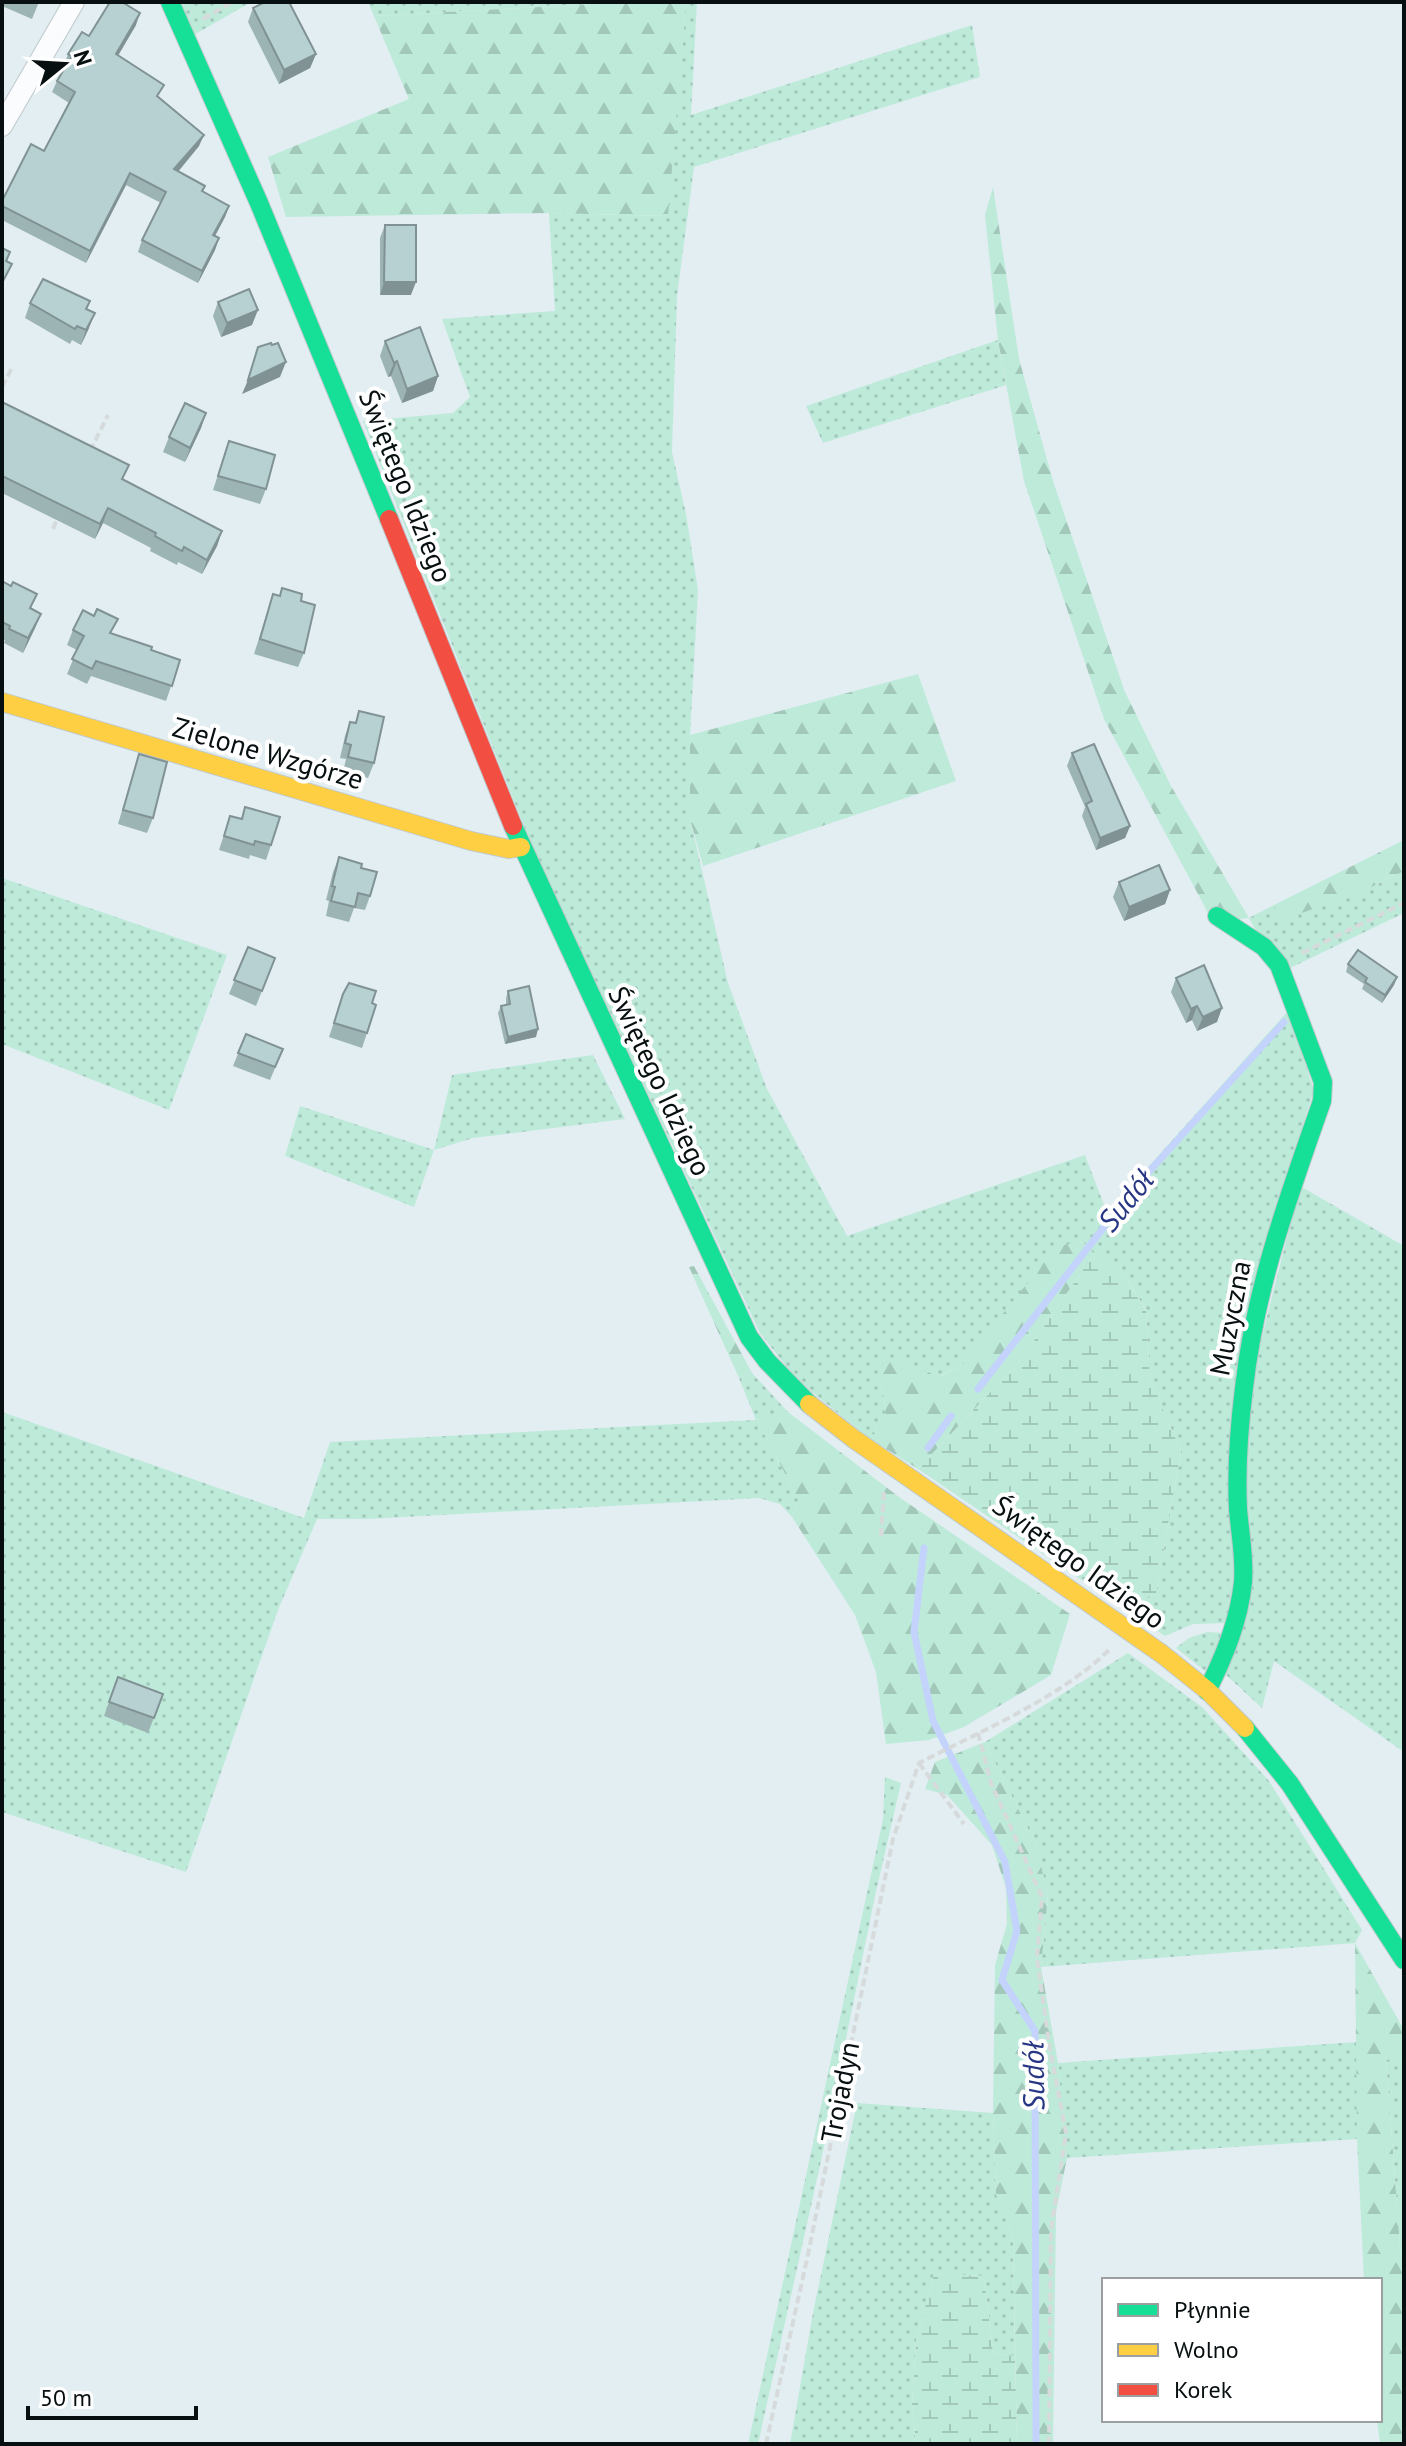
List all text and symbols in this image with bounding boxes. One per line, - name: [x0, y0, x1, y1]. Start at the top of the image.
- north arrow: [24, 24, 104, 104]
- text: N: [67, 47, 99, 69]
- street label: Świętego Idziego: [351, 384, 462, 588]
- street label: Zielone Wzgórze: [168, 708, 368, 797]
- street label: Świętego Idziego: [600, 980, 721, 1182]
- water label: Sudół: [1088, 1160, 1163, 1239]
- street label: Muzyczna: [1200, 1257, 1259, 1378]
- street label: Świętego Idziego: [985, 1486, 1173, 1637]
- street label: Trojadyn: [812, 2038, 867, 2145]
- water label: Sudół: [1012, 2039, 1053, 2111]
- legend: [1102, 2278, 1382, 2422]
- text: Płynnie: [1174, 2294, 1251, 2325]
- text: Wolno: [1174, 2334, 1239, 2365]
- scale bar: [28, 2370, 196, 2420]
- text: Korek: [1174, 2374, 1233, 2405]
- text: 50 m: [40, 2382, 92, 2413]

